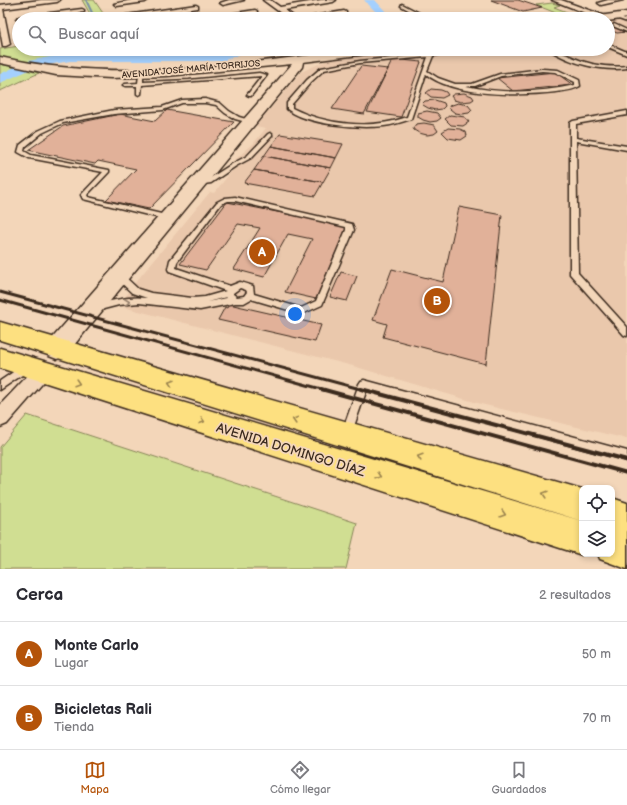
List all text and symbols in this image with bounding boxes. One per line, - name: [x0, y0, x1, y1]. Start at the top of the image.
- search box: [12, 12, 615, 56]
- icon: search: [26, 23, 48, 45]
- text: Buscar aquí: [58, 25, 139, 44]
- street label: AVENIDA JOSÉ MARÍA TORRIJOS: [121, 57, 261, 81]
- pin: A: [249, 237, 275, 267]
- pin: B: [424, 286, 450, 316]
- one-way arrow: [124, 297, 130, 306]
- your location: [285, 304, 305, 324]
- one-way arrow: [74, 378, 81, 387]
- one-way arrow: [168, 379, 175, 388]
- one-way arrow: [198, 416, 205, 425]
- one-way arrow: [292, 416, 299, 425]
- street label: AVENIDA DOMINGO DÍAZ: [214, 419, 367, 480]
- one-way arrow: [417, 453, 424, 462]
- one-way arrow: [376, 471, 383, 480]
- map controls: [579, 485, 615, 557]
- button: locate: [579, 485, 615, 521]
- one-way arrow: [541, 490, 548, 499]
- one-way arrow: [500, 509, 507, 518]
- button: layers: [579, 521, 615, 557]
- text: Cerca: [16, 585, 63, 605]
- text: 2 resultados: [539, 587, 611, 603]
- text: Monte Carlo: [54, 636, 139, 655]
- text: A: [25, 646, 33, 662]
- text: 50 m: [582, 646, 611, 662]
- text: Lugar: [54, 655, 88, 671]
- text: Bicicletas Rali: [54, 700, 152, 719]
- text: B: [24, 710, 34, 726]
- text: 70 m: [583, 710, 611, 726]
- text: Tienda: [54, 719, 94, 735]
- tab: Mapa: [81, 759, 109, 796]
- tab: Cómo llegar: [270, 759, 330, 796]
- tab: Guardados: [492, 759, 546, 796]

